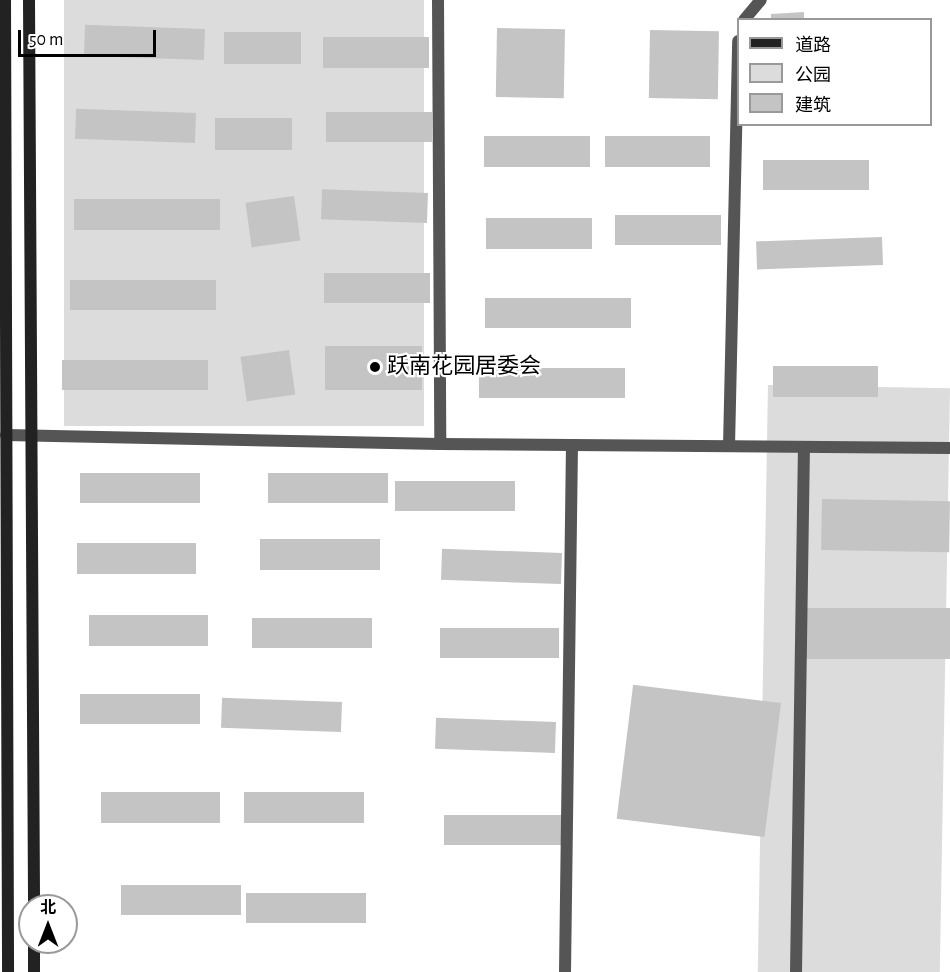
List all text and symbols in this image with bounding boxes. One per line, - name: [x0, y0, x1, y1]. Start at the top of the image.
- scale bar: [21, 18, 159, 56]
- legend: [737, 18, 932, 126]
- text: 50 m: [29, 31, 63, 49]
- text: 道路: [795, 37, 831, 55]
- text: 公园: [795, 67, 831, 85]
- text: 建筑: [795, 97, 831, 115]
- place label: 跃南花园居委会: [387, 354, 541, 380]
- marker: 跃南花园居委会: [368, 360, 382, 374]
- north arrow: [18, 894, 78, 954]
- text: 北: [40, 900, 56, 916]

